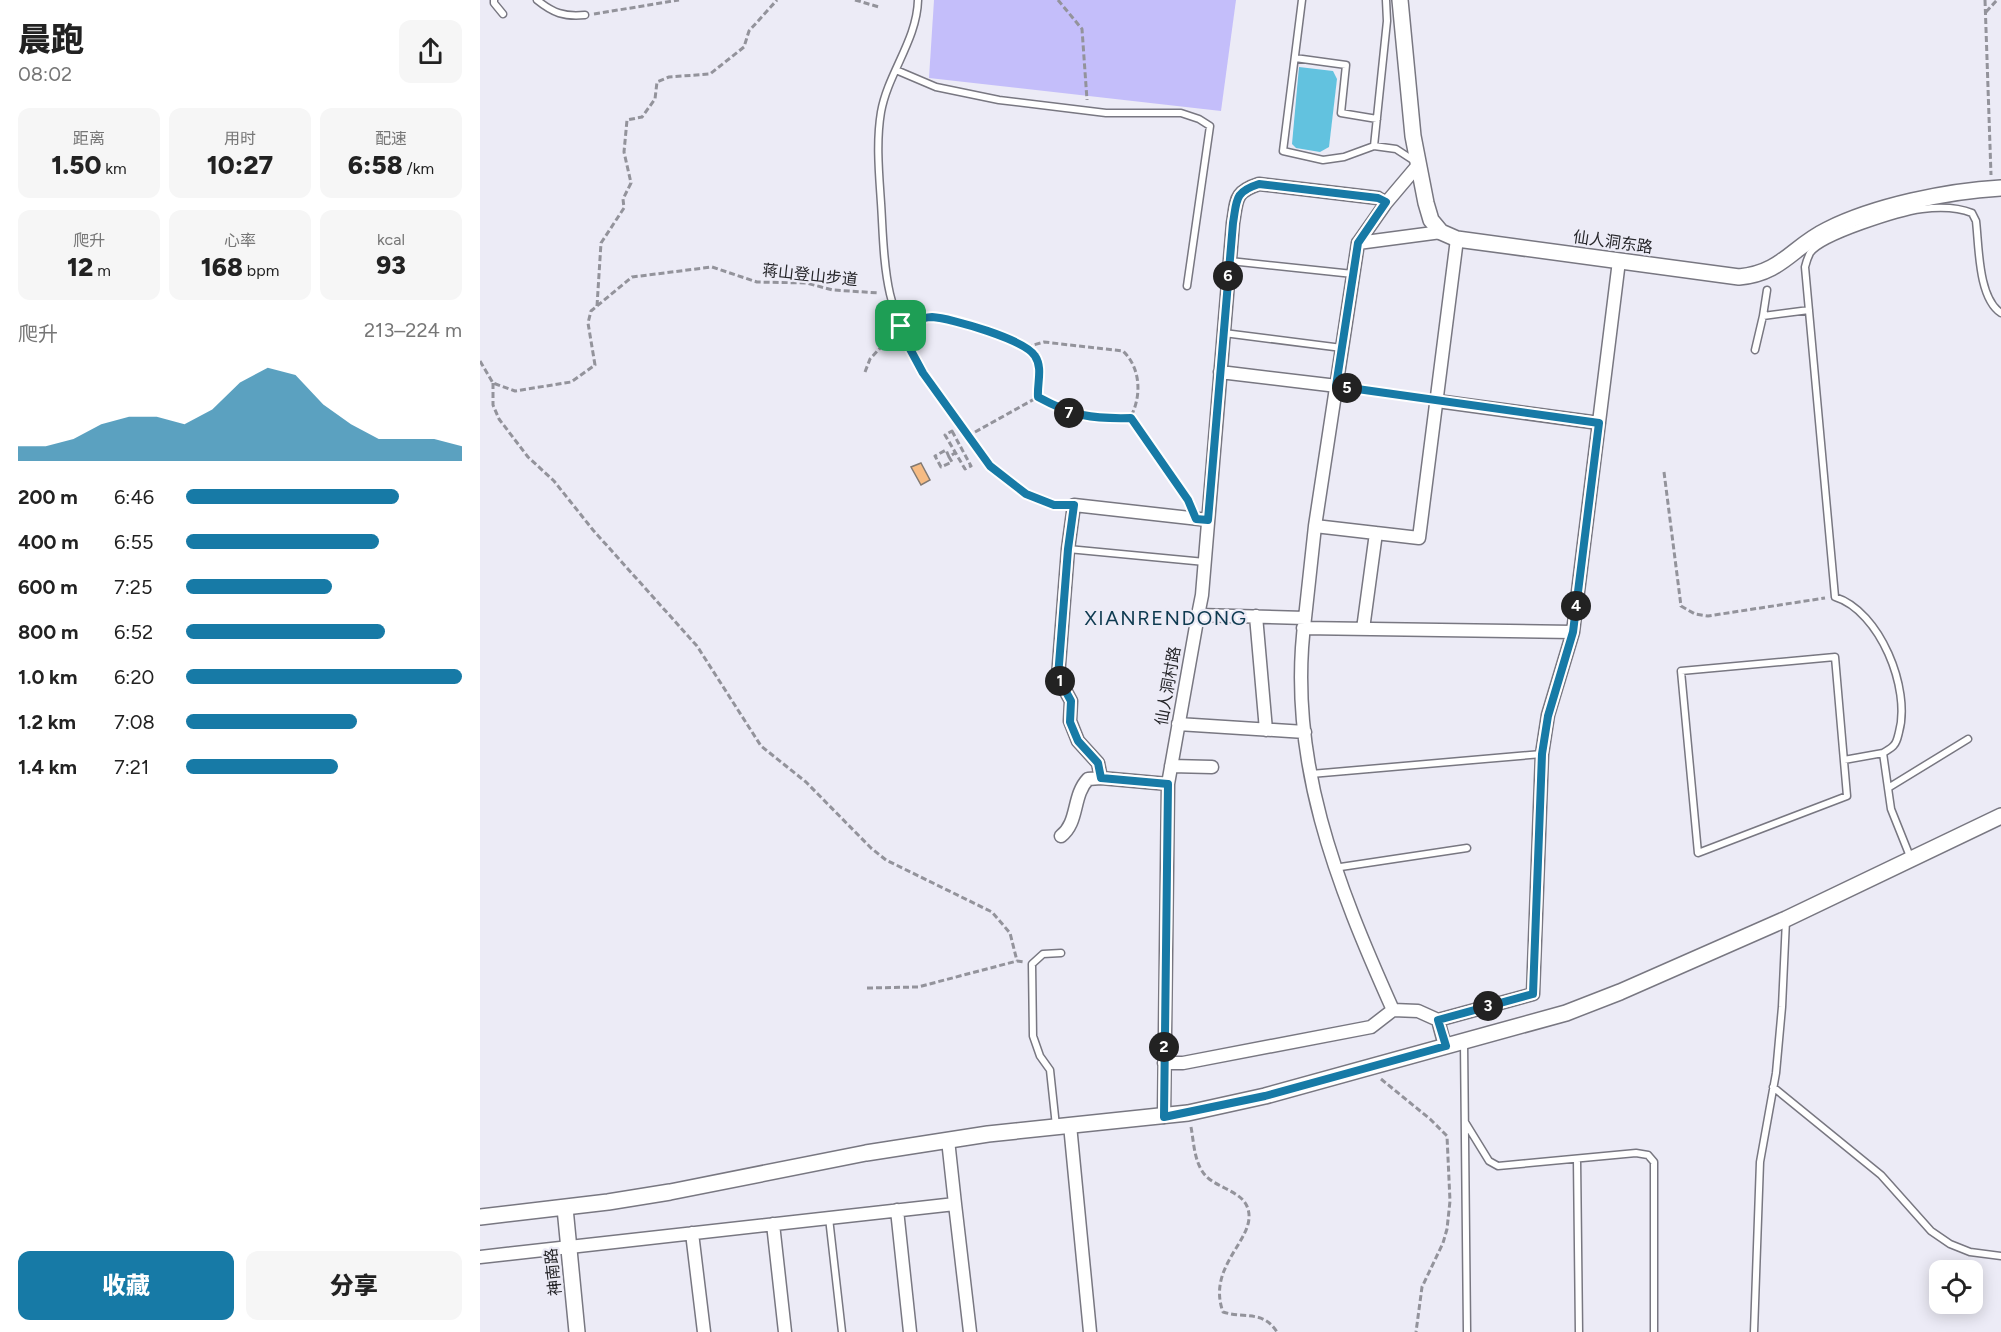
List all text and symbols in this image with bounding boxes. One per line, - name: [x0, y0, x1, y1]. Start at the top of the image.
- text: 晨跑: [18, 20, 84, 59]
- button: share: [399, 20, 462, 83]
- text: 08:02: [18, 62, 72, 86]
- text: 距离: [73, 129, 105, 148]
- text: 用时: [224, 129, 256, 148]
- text: 配速: [375, 129, 407, 148]
- text: 1.50: [51, 149, 101, 181]
- text: 10:27: [207, 149, 273, 181]
- text: 6:58: [348, 149, 403, 181]
- text: km: [101, 159, 127, 178]
- text: /km: [403, 159, 434, 178]
- street label: 仙人洞东路: [1572, 227, 1654, 257]
- text: kcal: [377, 230, 405, 249]
- text: 爬升: [73, 231, 105, 250]
- text: 心率: [224, 231, 256, 250]
- text: 93: [376, 249, 406, 281]
- text: 12: [67, 251, 93, 283]
- text: 168: [201, 251, 243, 283]
- text: m: [93, 261, 111, 280]
- text: bpm: [243, 261, 279, 280]
- street label: 蒋山登山步道: [761, 261, 859, 289]
- pin: 6: [1213, 261, 1243, 291]
- text: 6: [1223, 266, 1233, 285]
- pin: [875, 300, 926, 351]
- icon: arrive: [884, 309, 917, 342]
- text: 213–224 m: [364, 318, 462, 342]
- text: 爬升: [18, 322, 58, 346]
- pin: 5: [1332, 373, 1362, 403]
- text: 5: [1342, 378, 1352, 397]
- pin: 7: [1054, 398, 1084, 428]
- text: 7: [1065, 403, 1073, 422]
- text: 200 m: [18, 485, 78, 509]
- text: 6:46: [114, 485, 154, 509]
- text: 400 m: [18, 530, 79, 554]
- text: 6:55: [114, 530, 153, 554]
- text: 600 m: [18, 575, 78, 599]
- text: 7:25: [114, 575, 152, 599]
- pin: 4: [1561, 591, 1591, 621]
- text: 4: [1571, 596, 1581, 615]
- district label: XIANRENDONG: [1084, 606, 1248, 630]
- text: 800 m: [18, 620, 78, 644]
- text: 6:52: [114, 620, 153, 644]
- street label: 仙人洞村路: [1152, 645, 1184, 727]
- text: 1.0 km: [18, 665, 77, 689]
- text: 6:20: [114, 665, 154, 689]
- pin: 1: [1045, 666, 1075, 696]
- text: 1: [1057, 671, 1063, 690]
- text: 1.2 km: [18, 710, 76, 734]
- text: 7:08: [114, 710, 155, 734]
- text: 1.4 km: [18, 755, 77, 779]
- text: 7:21: [114, 755, 149, 779]
- pin: 3: [1473, 991, 1503, 1021]
- text: 3: [1484, 996, 1492, 1015]
- pin: 2: [1149, 1032, 1179, 1062]
- text: 2: [1159, 1037, 1169, 1056]
- street label: 神南路: [541, 1247, 565, 1297]
- button: 收藏: [18, 1251, 234, 1320]
- button: 分享: [246, 1251, 462, 1320]
- map controls: [1929, 1260, 1983, 1314]
- button: locate: [1929, 1260, 1983, 1314]

